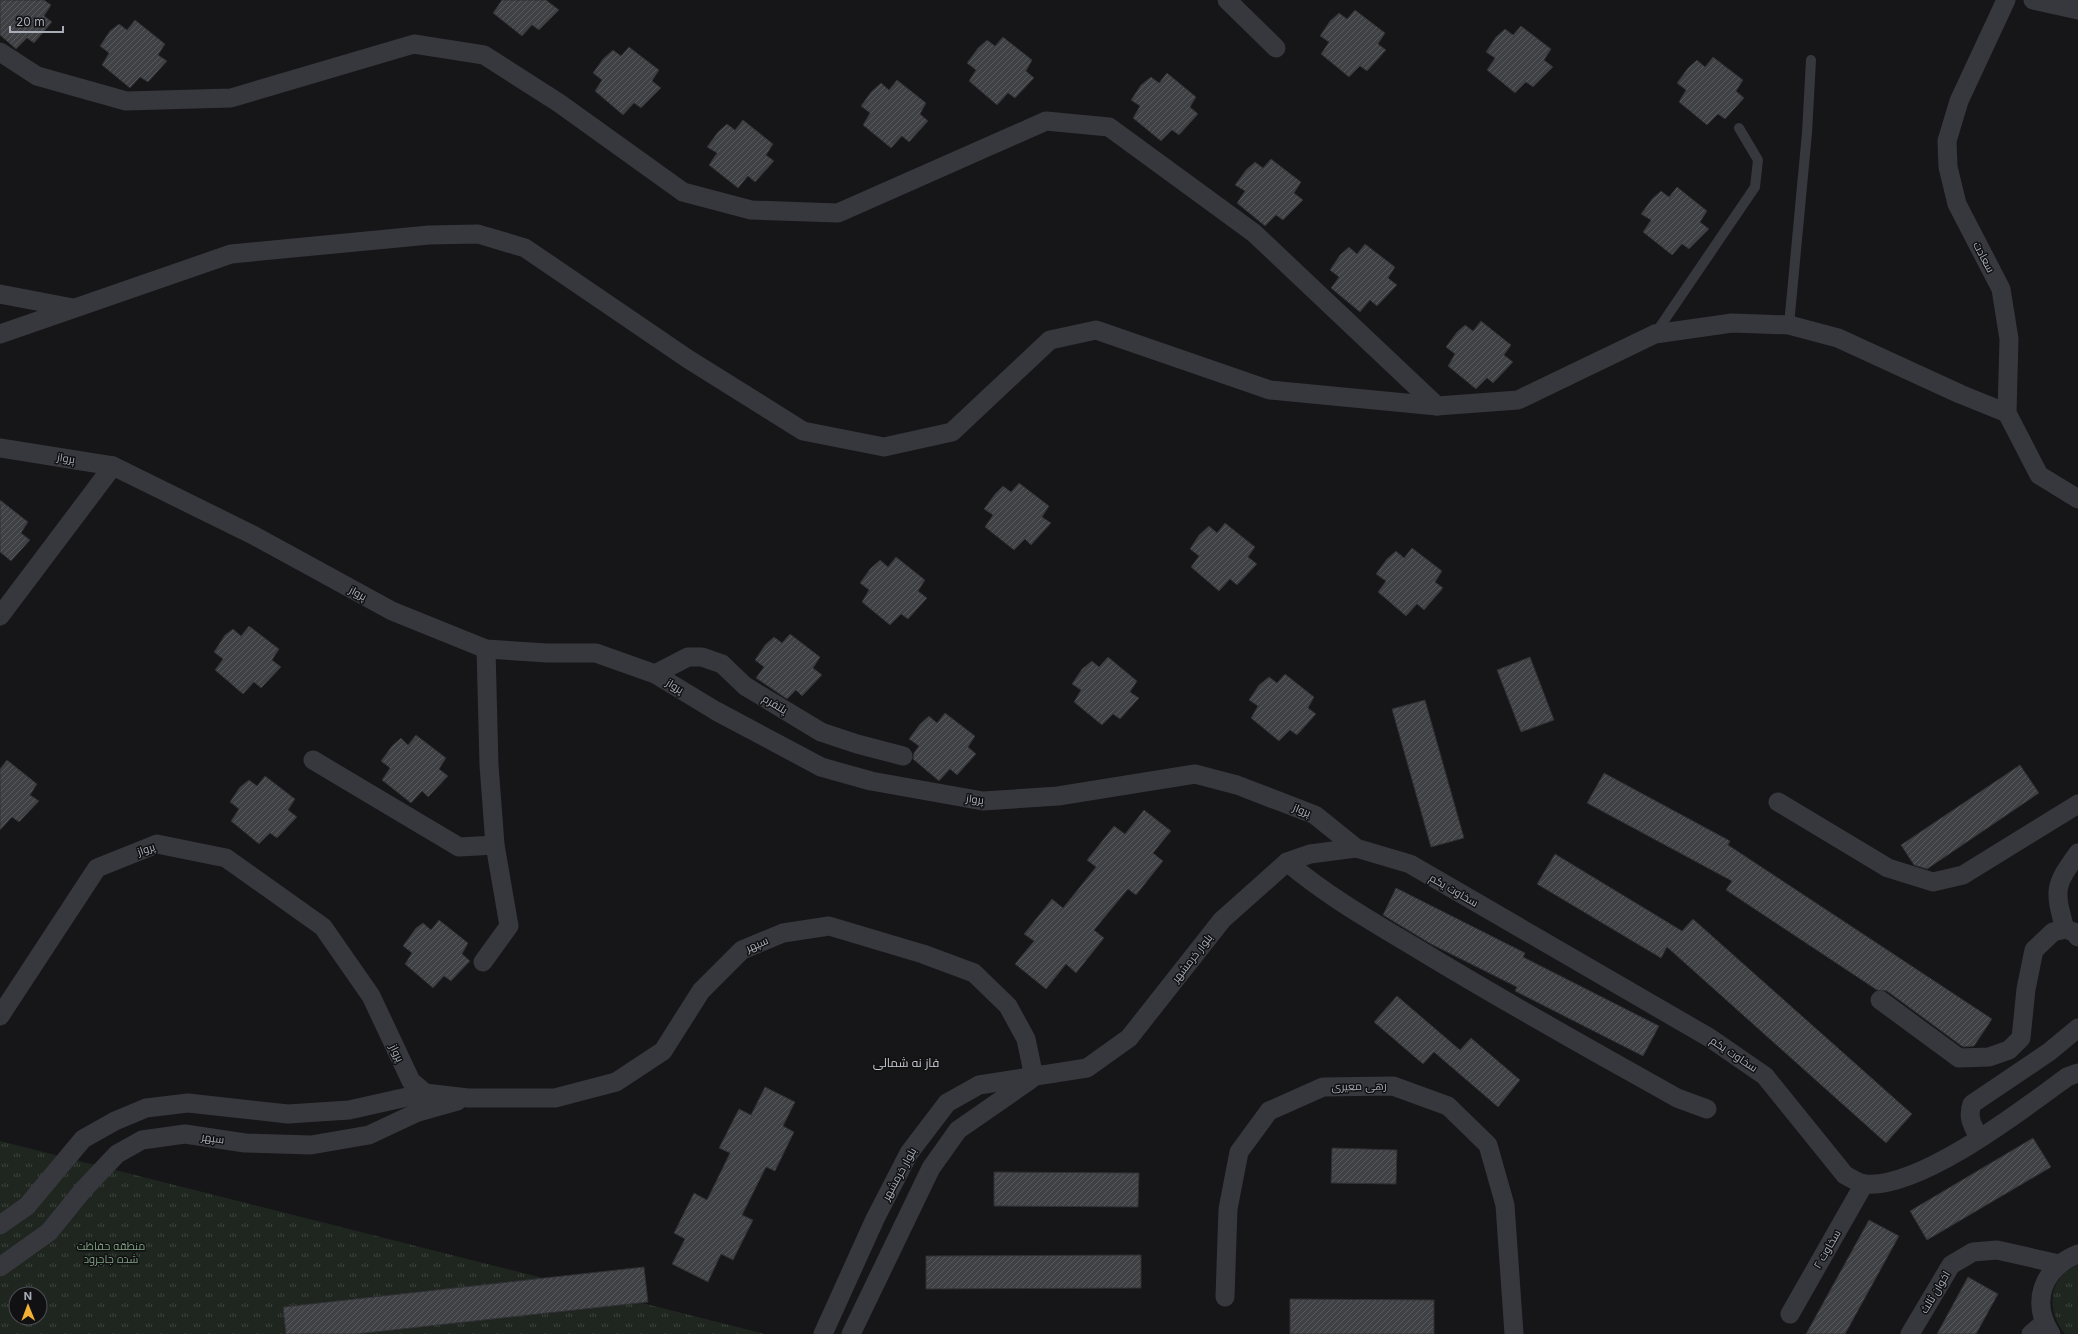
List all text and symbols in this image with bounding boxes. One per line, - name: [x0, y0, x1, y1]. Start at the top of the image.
- scale bar: [10, 8, 63, 34]
- text: 20 m: [16, 14, 45, 29]
- street label: سعادت: [1970, 239, 1998, 275]
- street label: پرواز: [55, 450, 76, 466]
- street label: پرواز: [346, 582, 369, 603]
- street label: پرواز: [663, 675, 686, 697]
- street label: پلتفرم: [759, 691, 790, 718]
- street label: پرواز: [964, 791, 985, 807]
- street label: پرواز: [1290, 800, 1313, 820]
- street label: پرواز: [134, 839, 157, 859]
- street label: سخاوت یکم: [1427, 870, 1481, 910]
- street label: بلوار خرمشهر: [1168, 931, 1215, 986]
- street label: سپهر: [743, 933, 770, 955]
- street label: سخاوت یکم: [1707, 1033, 1760, 1076]
- street label: پرواز: [386, 1041, 407, 1064]
- district label: فاز نه شمالی: [873, 1055, 939, 1070]
- street label: رهی معیری: [1331, 1079, 1387, 1093]
- street label: سپهر: [200, 1129, 225, 1147]
- street label: بلوار خرمشهر: [878, 1145, 919, 1204]
- street label: سخاوت ۲: [1810, 1227, 1844, 1271]
- park label: منطقه حفاظت شده جاجرود: [77, 1239, 145, 1266]
- street label: اخوان ثالث: [1917, 1268, 1953, 1316]
- north arrow: [8, 1286, 48, 1326]
- text: N: [24, 1289, 32, 1303]

